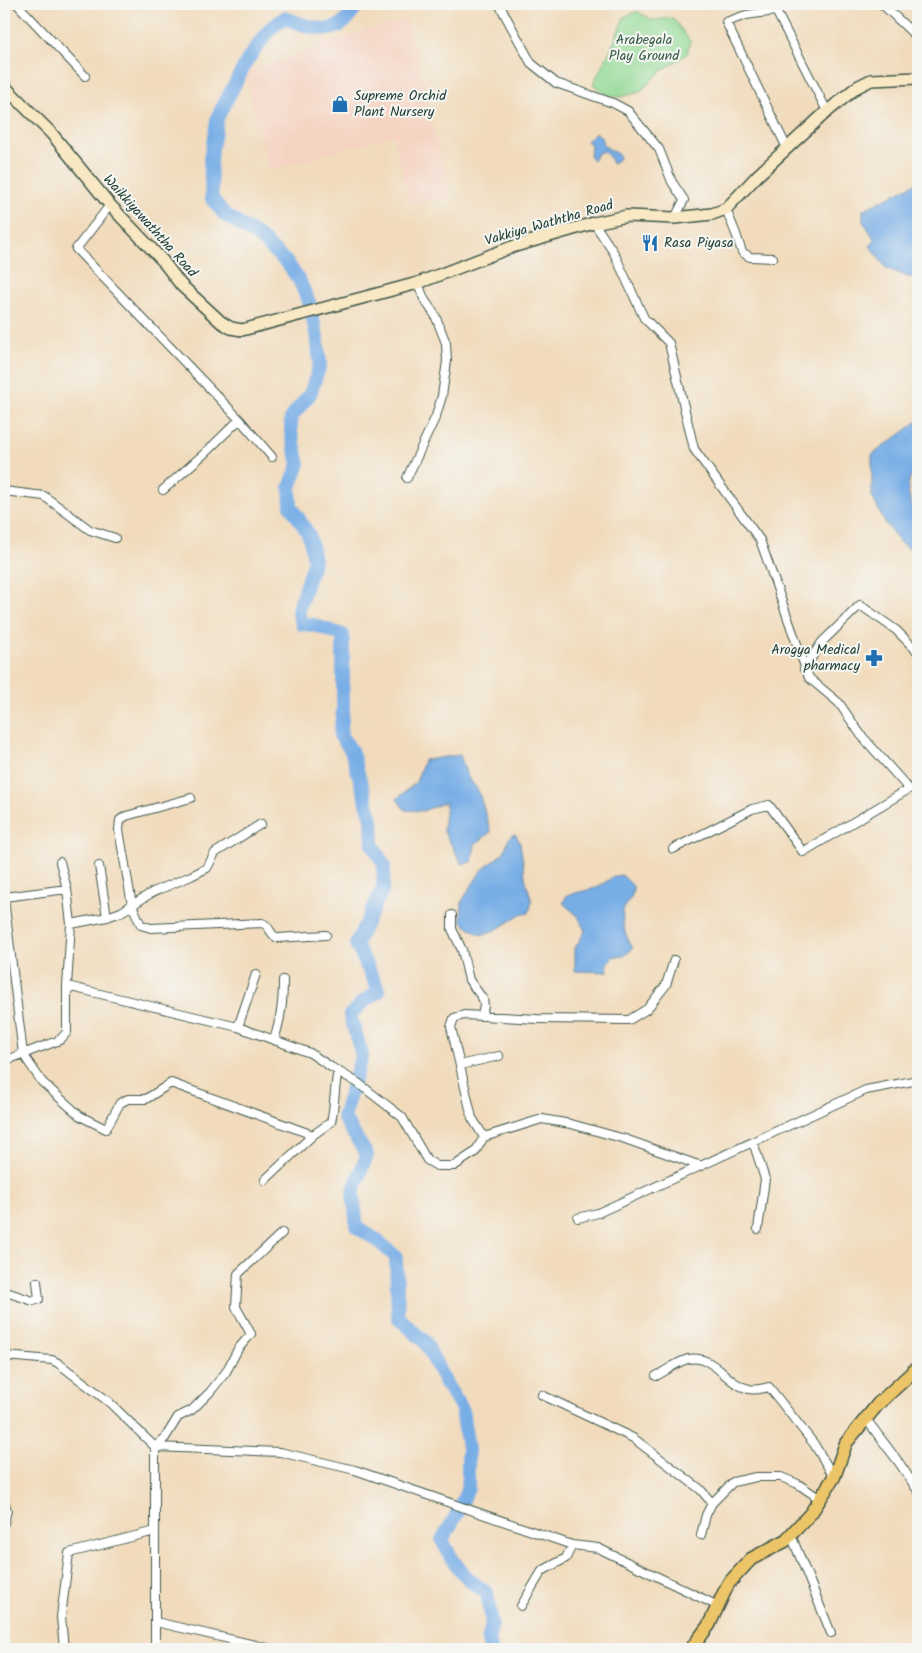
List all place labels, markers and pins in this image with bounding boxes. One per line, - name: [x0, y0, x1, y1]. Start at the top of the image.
- place label: Supreme Orchid Plant Nursery: [354, 85, 447, 123]
- shop icon: Supreme Orchid Plant Nursery: [330, 94, 350, 114]
- place label: Rasa Piyasa: [664, 232, 733, 254]
- restaurant icon: Rasa Piyasa: [640, 233, 660, 253]
- place label: Arogya Medical pharmacy: [771, 639, 861, 677]
- pharmacy icon: Arogya Medical pharmacy: [864, 648, 884, 668]

